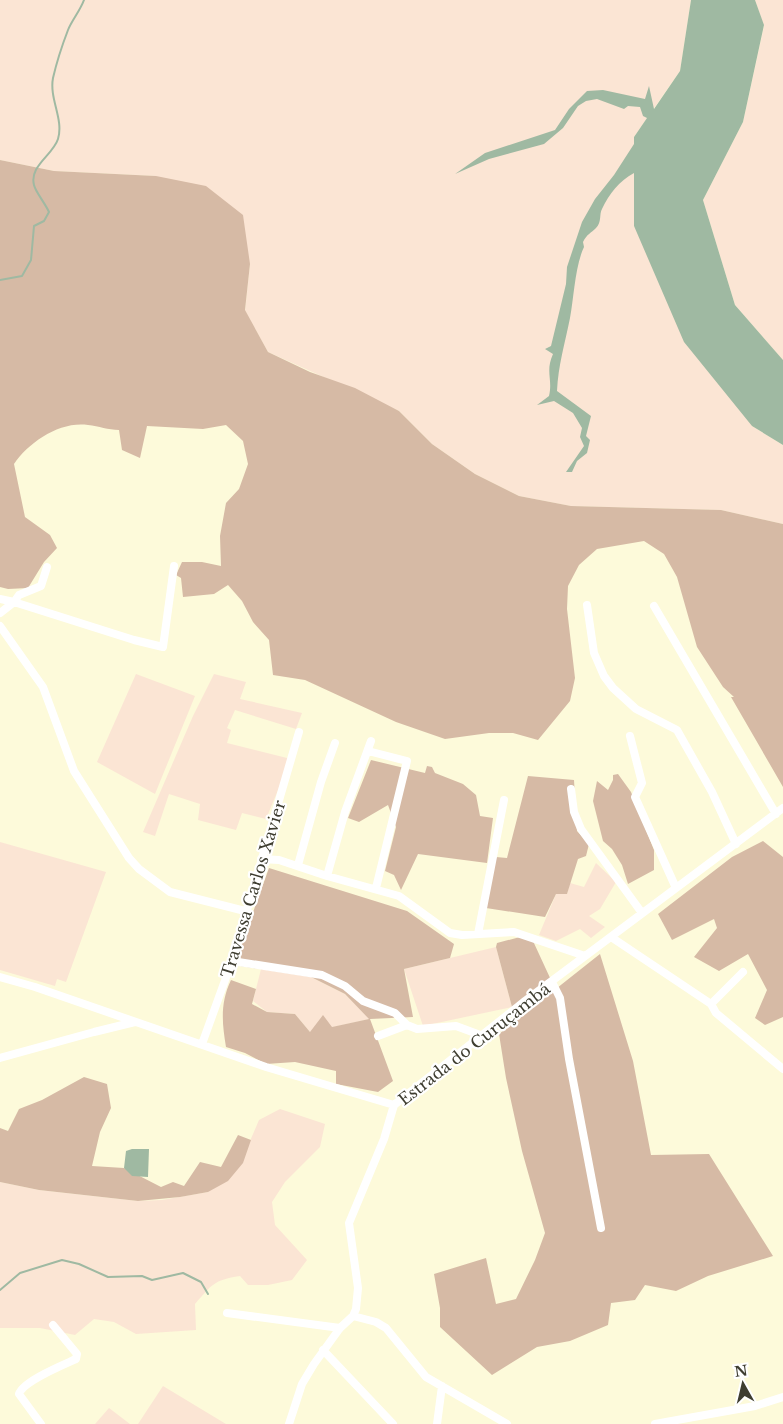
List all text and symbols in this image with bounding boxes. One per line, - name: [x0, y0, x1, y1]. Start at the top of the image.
- street label: Travessa Carlos Xavier: [216, 798, 290, 980]
- street label: Estrada do Curuçambá: [394, 978, 554, 1110]
- north arrow: [718, 1359, 768, 1409]
- text: N: [733, 1361, 749, 1381]

